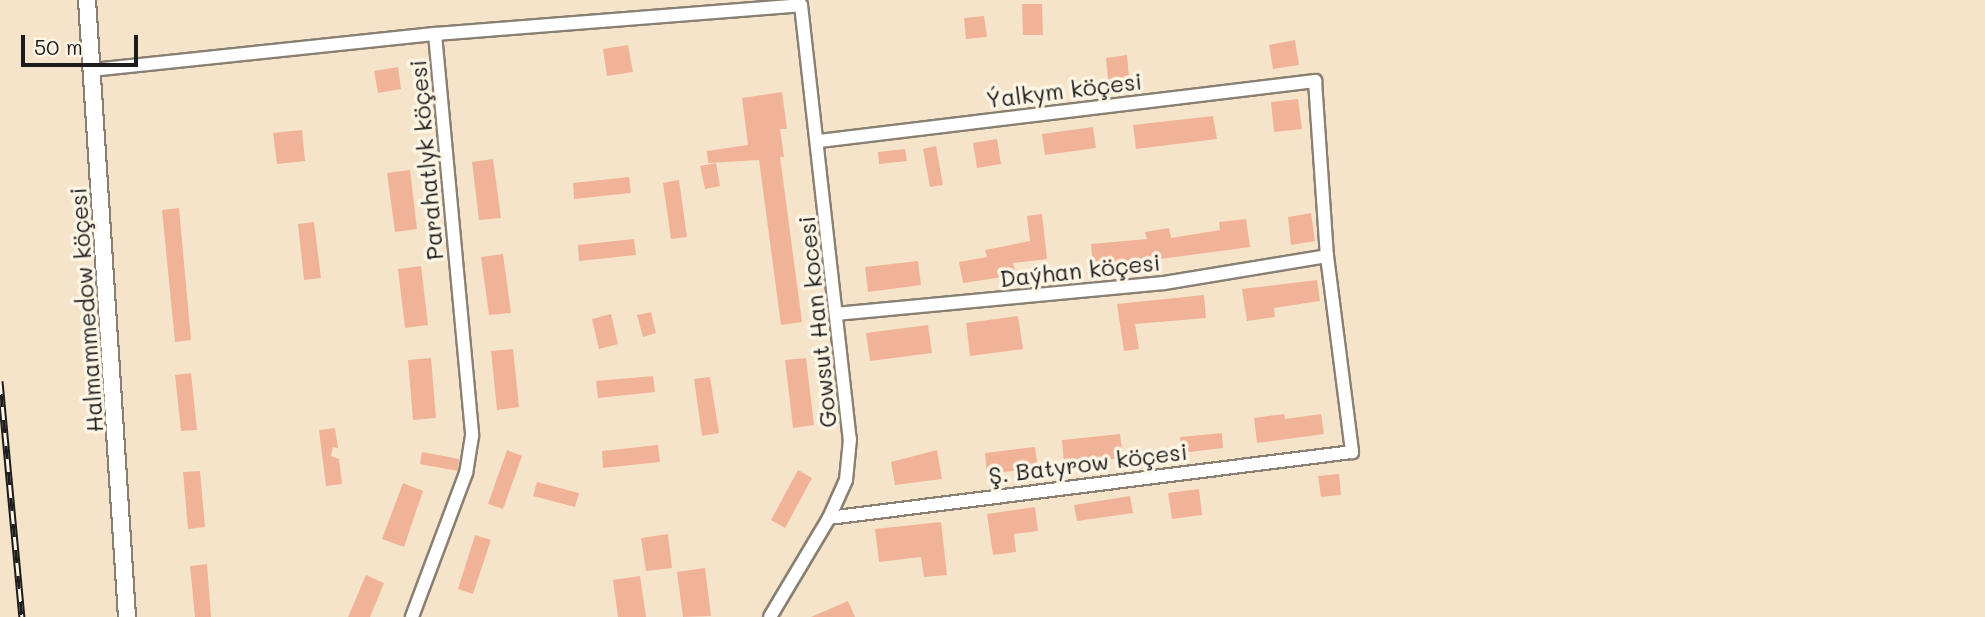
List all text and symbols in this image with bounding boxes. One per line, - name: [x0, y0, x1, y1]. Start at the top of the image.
- scale bar: [24, 21, 142, 65]
- text: 50 m: [34, 33, 83, 60]
- street label: Parahatlyk köçesi: [403, 59, 449, 261]
- street label: Ýalkym köçesi: [984, 67, 1144, 113]
- street label: Halmammedow köçesi: [64, 187, 108, 433]
- street label: Gowsut Han kocesi: [792, 215, 842, 429]
- street label: Daýhan köçesi: [998, 248, 1162, 292]
- street label: Ş. Batyrow köçesi: [987, 437, 1189, 489]

